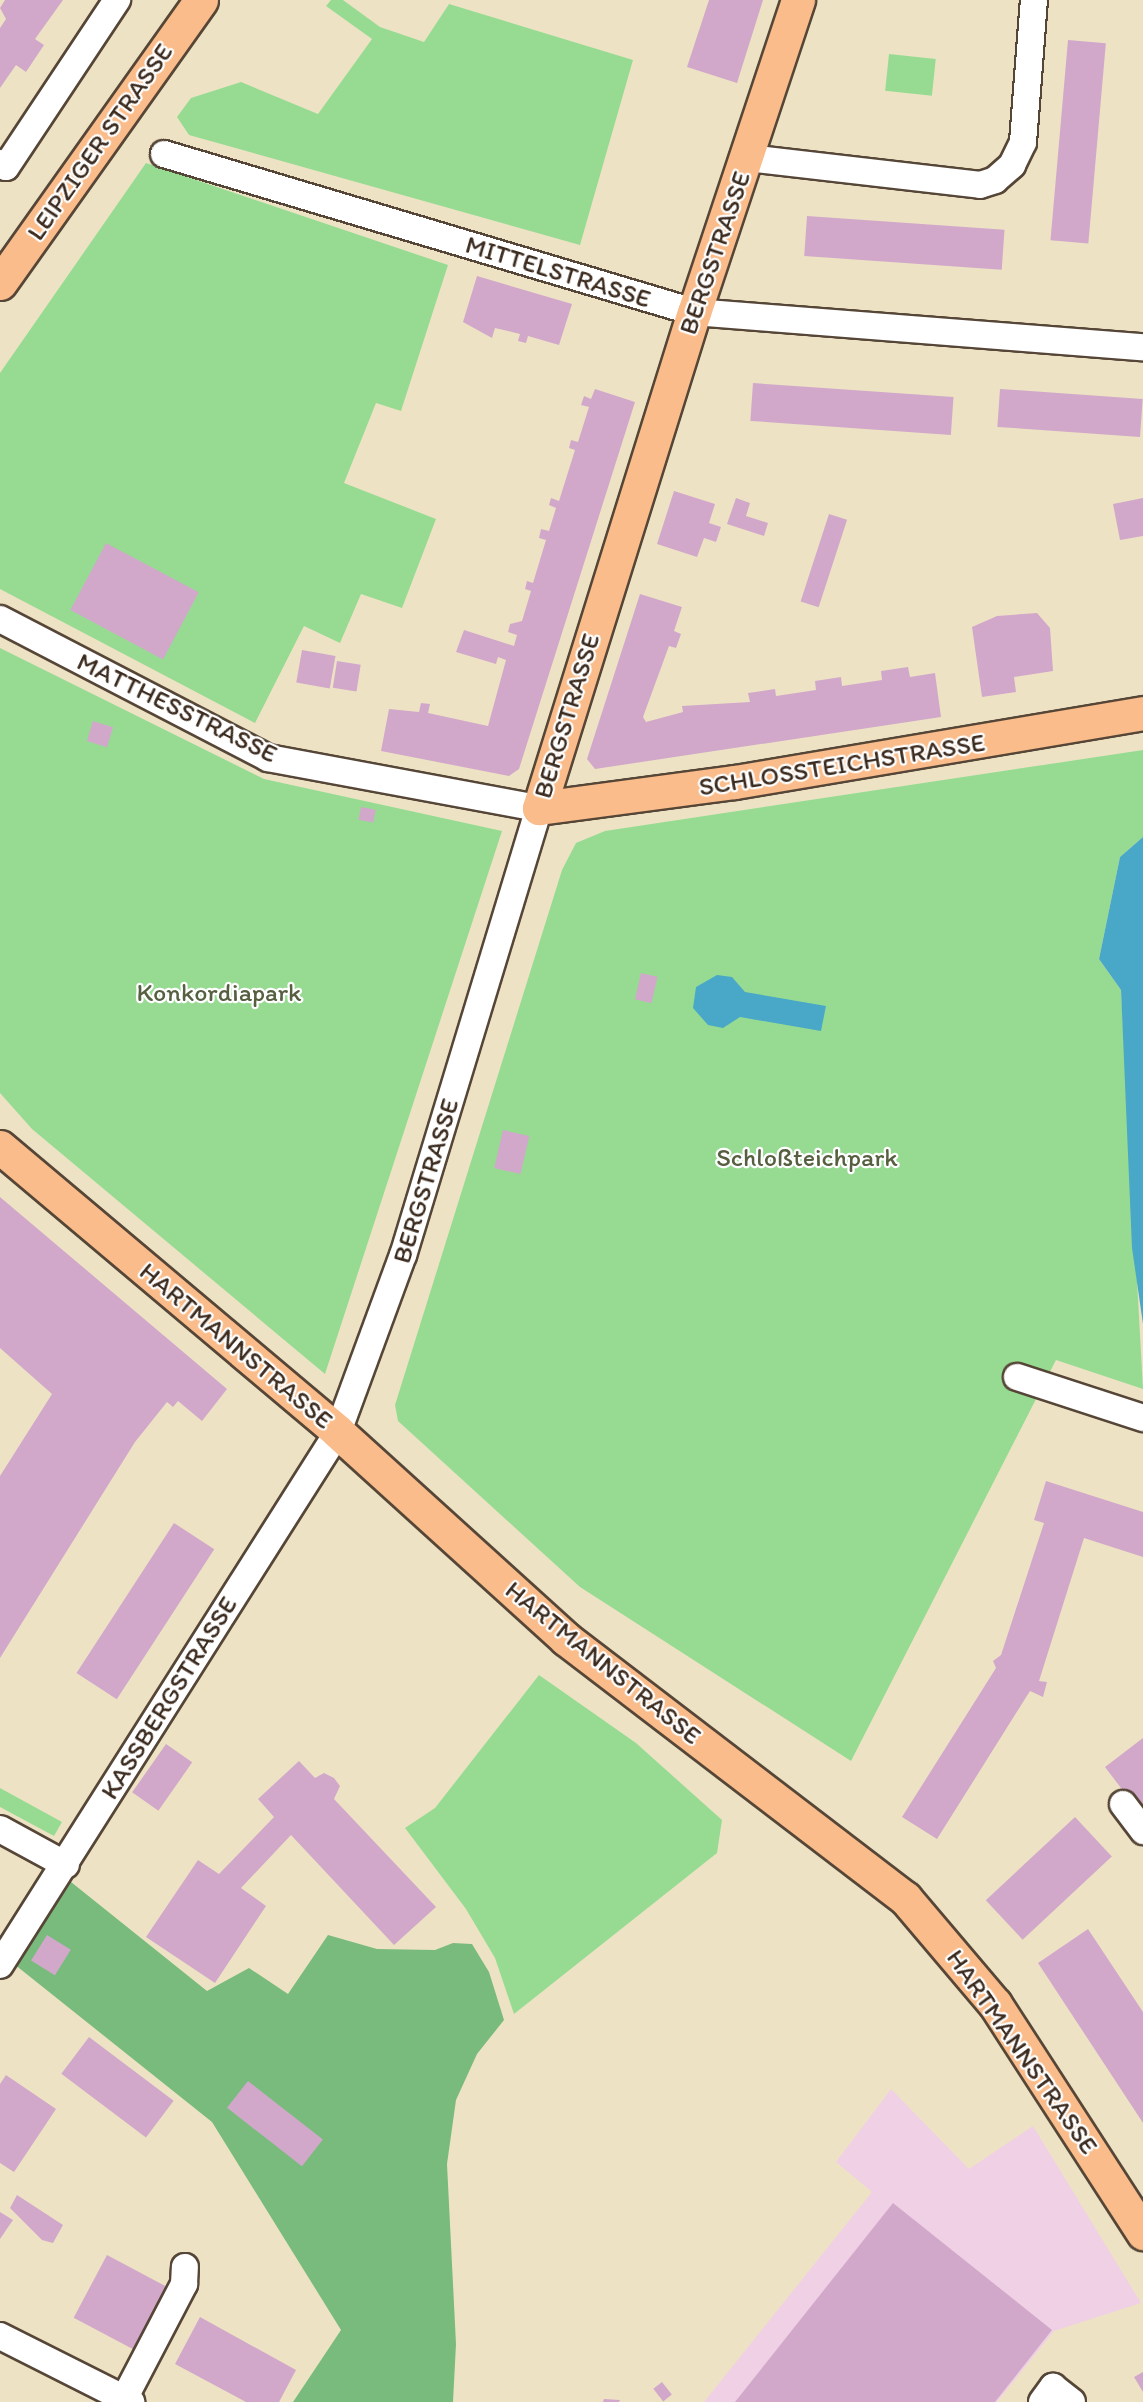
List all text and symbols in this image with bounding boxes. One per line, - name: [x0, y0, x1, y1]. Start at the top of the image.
- street label: LEIPZIGER STRASSE: [20, 37, 180, 247]
- street label: BERGSTRASSE: [672, 167, 758, 339]
- street label: MITTELSTRASSE: [462, 229, 654, 315]
- street label: BERGSTRASSE: [527, 630, 607, 802]
- street label: MATTHESSTRASSE: [72, 646, 282, 770]
- street label: SCHLOSSTEICHSTRASSE: [697, 727, 987, 803]
- park label: Konkordiapark: [136, 977, 302, 1009]
- street label: BERGSTRASSE: [386, 1095, 466, 1267]
- park label: Schloßteichpark: [716, 1142, 898, 1174]
- street label: HARTMANNSTRASSE: [133, 1256, 339, 1436]
- street label: HARTMANNSTRASSE: [499, 1574, 707, 1752]
- street label: KASSBERGSTRASSE: [94, 1591, 244, 1805]
- street label: HARTMANNSTRASSE: [940, 1944, 1104, 2160]

